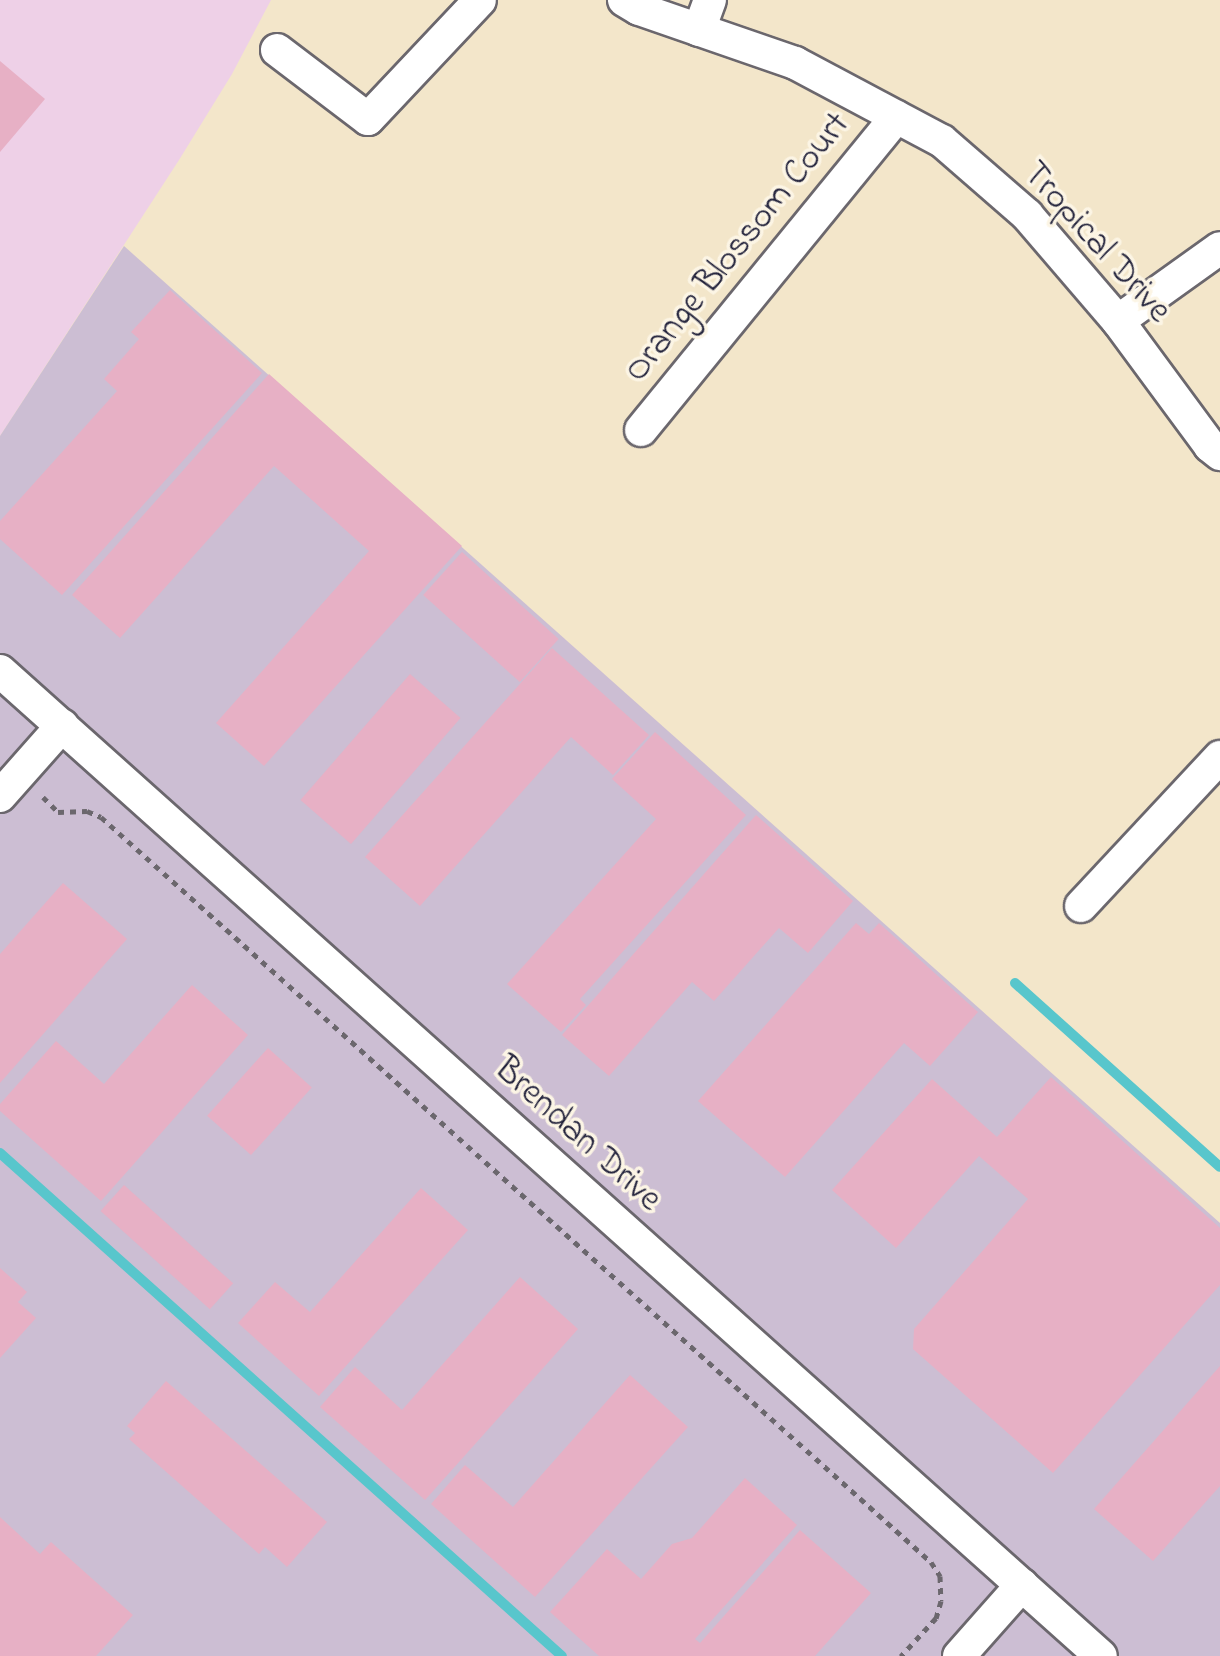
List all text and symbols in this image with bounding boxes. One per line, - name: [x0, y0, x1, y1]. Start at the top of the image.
- street label: Orange Blossom Court: [616, 104, 860, 392]
- street label: Tropical Drive: [1012, 153, 1180, 333]
- street label: Brendan Drive: [484, 1048, 670, 1222]

